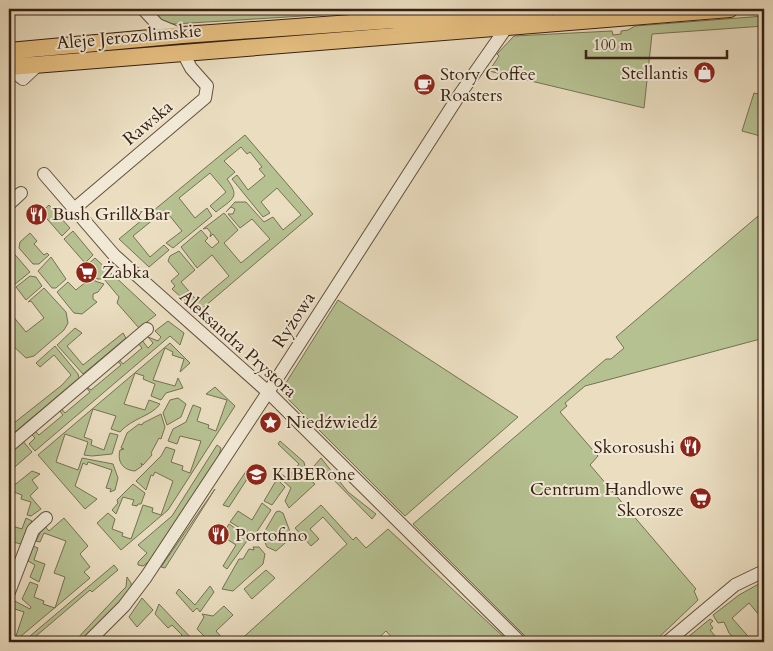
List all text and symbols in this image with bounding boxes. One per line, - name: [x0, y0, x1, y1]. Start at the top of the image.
- street label: Aleje Jerozolimskie: [55, 18, 203, 56]
- scale bar: [586, 28, 727, 60]
- text: 100 m: [593, 35, 633, 55]
- place label: Stellantis: [621, 61, 688, 86]
- shop icon: Stellantis: [692, 61, 716, 85]
- place label: Story Coffee Roasters: [440, 62, 536, 108]
- cafe icon: Story Coffee Roasters: [412, 72, 436, 96]
- street label: Rawska: [118, 95, 178, 151]
- restaurant icon: Bush Grill&Bar: [24, 202, 48, 226]
- place label: Bush Grill&Bar: [52, 202, 170, 227]
- supermarket icon: Żabka: [74, 260, 98, 284]
- place label: Żabka: [102, 260, 150, 285]
- street label: Aleksandra Prystora: [174, 284, 302, 404]
- street label: Ryżowa: [267, 287, 321, 353]
- place icon: Niedźwiedź: [258, 410, 282, 434]
- place label: Niedźwiedź: [286, 410, 378, 435]
- place label: Skorosushi: [593, 435, 675, 460]
- restaurant icon: Skorosushi: [679, 435, 703, 459]
- school or university icon: KIBERone: [244, 462, 268, 486]
- place label: KIBERone: [272, 462, 356, 487]
- place label: Centrum Handlowe Skorosze: [530, 477, 684, 523]
- supermarket icon: Centrum Handlowe Skorosze: [688, 487, 712, 511]
- restaurant icon: Portofino: [207, 523, 231, 547]
- place label: Portofino: [235, 523, 308, 548]

